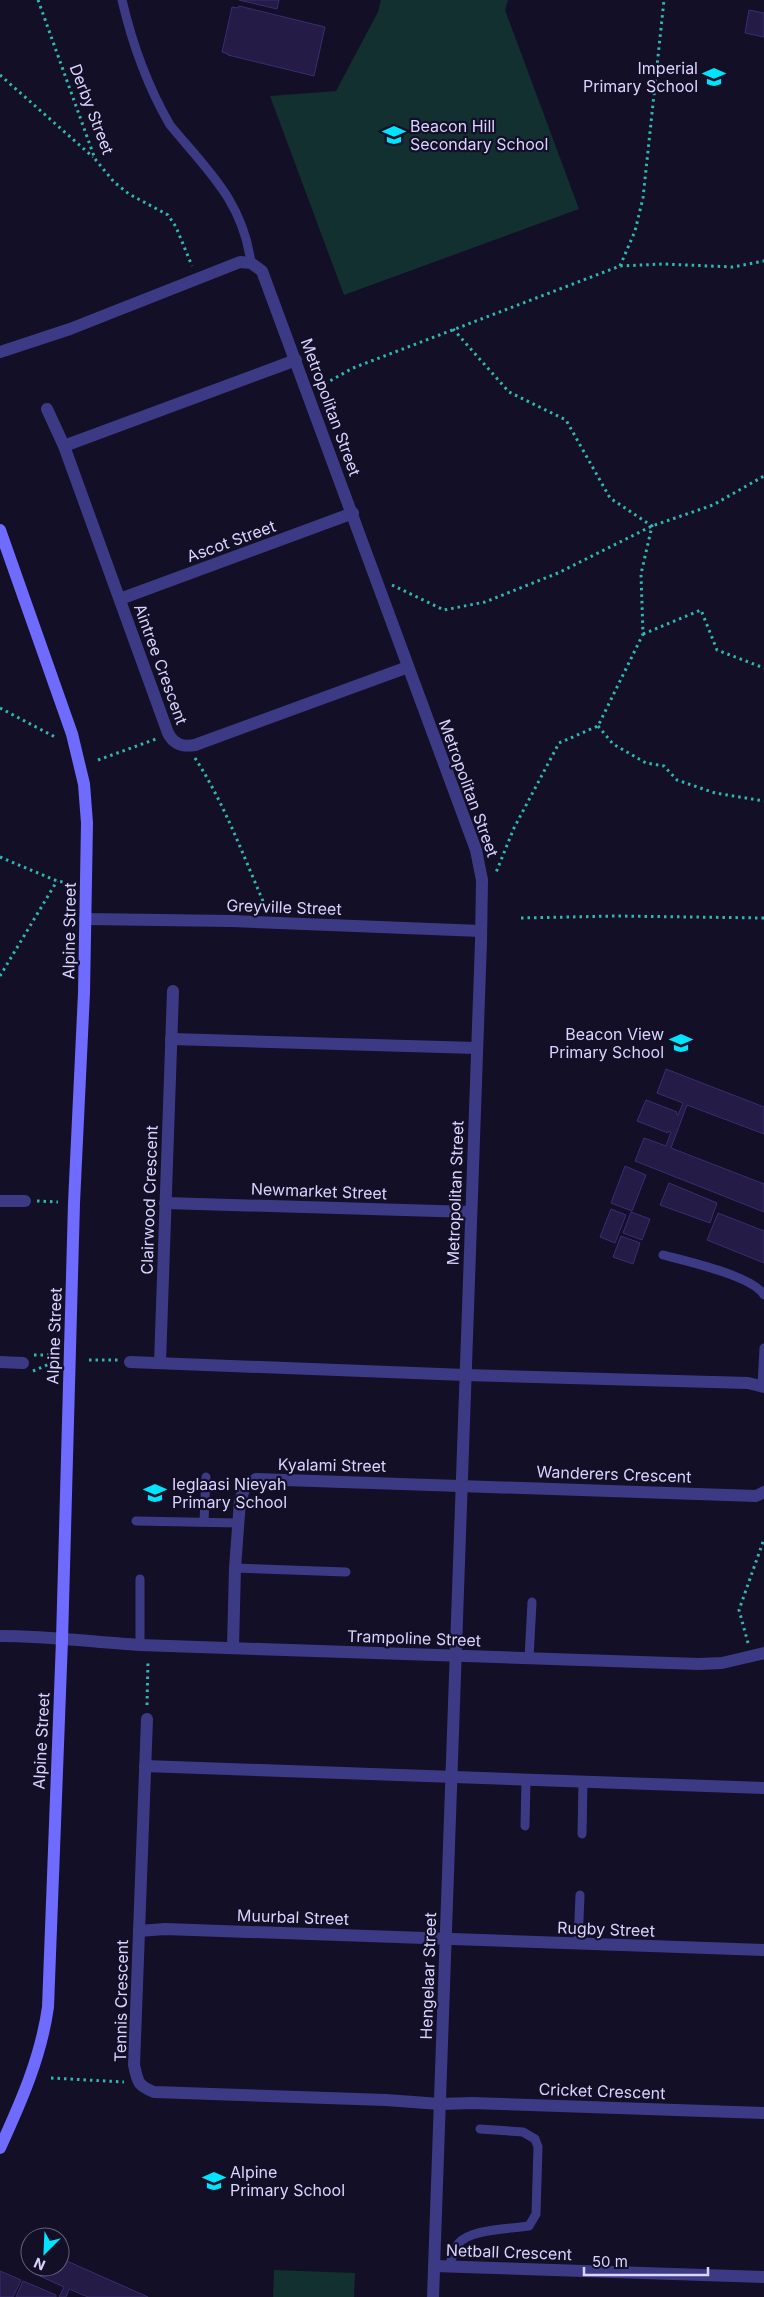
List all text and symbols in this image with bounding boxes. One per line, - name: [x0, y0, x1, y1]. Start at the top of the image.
- place label: Imperial Primary School: [583, 58, 698, 96]
- street label: Derby Street: [66, 61, 118, 157]
- school or university icon: Imperial Primary School: [701, 64, 727, 90]
- place label: Beacon Hill Secondary School: [410, 116, 548, 154]
- school or university icon: Beacon Hill Secondary School: [381, 122, 407, 148]
- street label: Metropolitan Street: [297, 335, 365, 479]
- street label: Ascot Street: [184, 516, 278, 566]
- street label: Aintree Crescent: [130, 601, 192, 727]
- street label: Metropolitan Street: [435, 716, 503, 860]
- street label: Alpine Street: [58, 882, 80, 980]
- street label: Greyville Street: [226, 895, 342, 919]
- place label: Beacon View Primary School: [549, 1024, 664, 1062]
- school or university icon: Beacon View Primary School: [668, 1030, 694, 1056]
- street label: Metropolitan Street: [442, 1120, 468, 1266]
- street label: Clairwood Crescent: [136, 1125, 162, 1275]
- street label: Newmarket Street: [251, 1179, 387, 1203]
- street label: Alpine Street: [42, 1287, 66, 1385]
- street label: Kyalami Street: [278, 1454, 386, 1476]
- street label: Wanderers Crescent: [536, 1461, 692, 1487]
- place label: Ieglaasi Nieyah Primary School: [172, 1474, 287, 1512]
- school or university icon: Ieglaasi Nieyah Primary School: [142, 1480, 168, 1506]
- street label: Trampoline Street: [347, 1626, 481, 1650]
- street label: Alpine Street: [28, 1692, 54, 1790]
- street label: Muurbal Street: [237, 1905, 349, 1929]
- street label: Hengelaar Street: [416, 1912, 440, 2040]
- street label: Rugby Street: [557, 1917, 655, 1941]
- street label: Tennis Crescent: [110, 1940, 132, 2062]
- street label: Cricket Crescent: [538, 2079, 666, 2103]
- place label: Alpine Primary School: [230, 2162, 345, 2200]
- school or university icon: Alpine Primary School: [201, 2168, 227, 2194]
- north arrow: [20, 2227, 70, 2277]
- street label: Netball Crescent: [446, 2240, 572, 2264]
- scale bar: [584, 2244, 708, 2276]
- text: 50 m: [592, 2252, 628, 2271]
- text: N: [31, 2254, 48, 2274]

